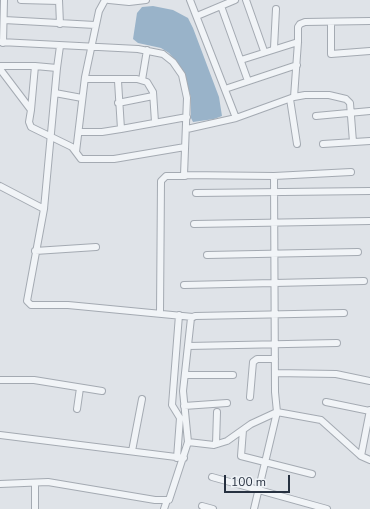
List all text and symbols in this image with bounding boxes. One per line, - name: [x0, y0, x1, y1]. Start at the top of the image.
- scale bar: [226, 467, 292, 493]
- text: 100 m: [231, 474, 266, 490]

